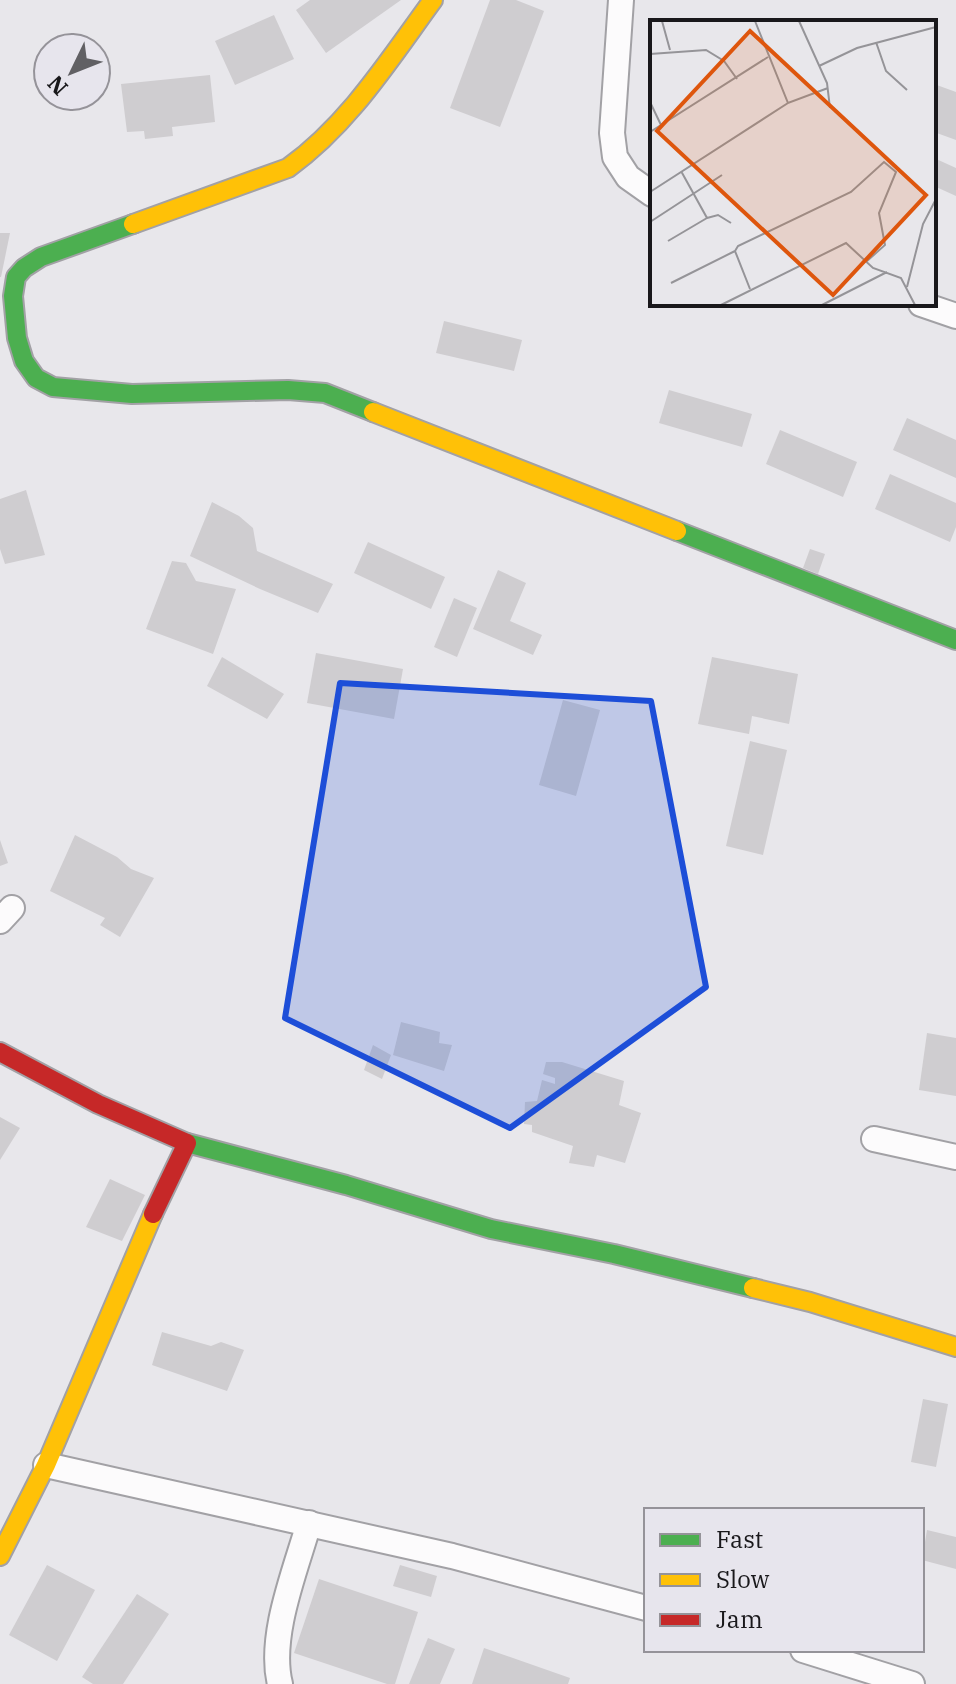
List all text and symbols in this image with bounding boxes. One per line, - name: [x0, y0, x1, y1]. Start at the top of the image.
- inset map: [650, 20, 936, 306]
- north arrow: [32, 32, 112, 112]
- text: N: [40, 70, 74, 102]
- legend: [644, 1508, 924, 1652]
- text: Fast: [716, 1523, 763, 1555]
- text: Slow: [716, 1563, 770, 1595]
- text: Jam: [716, 1603, 763, 1635]

